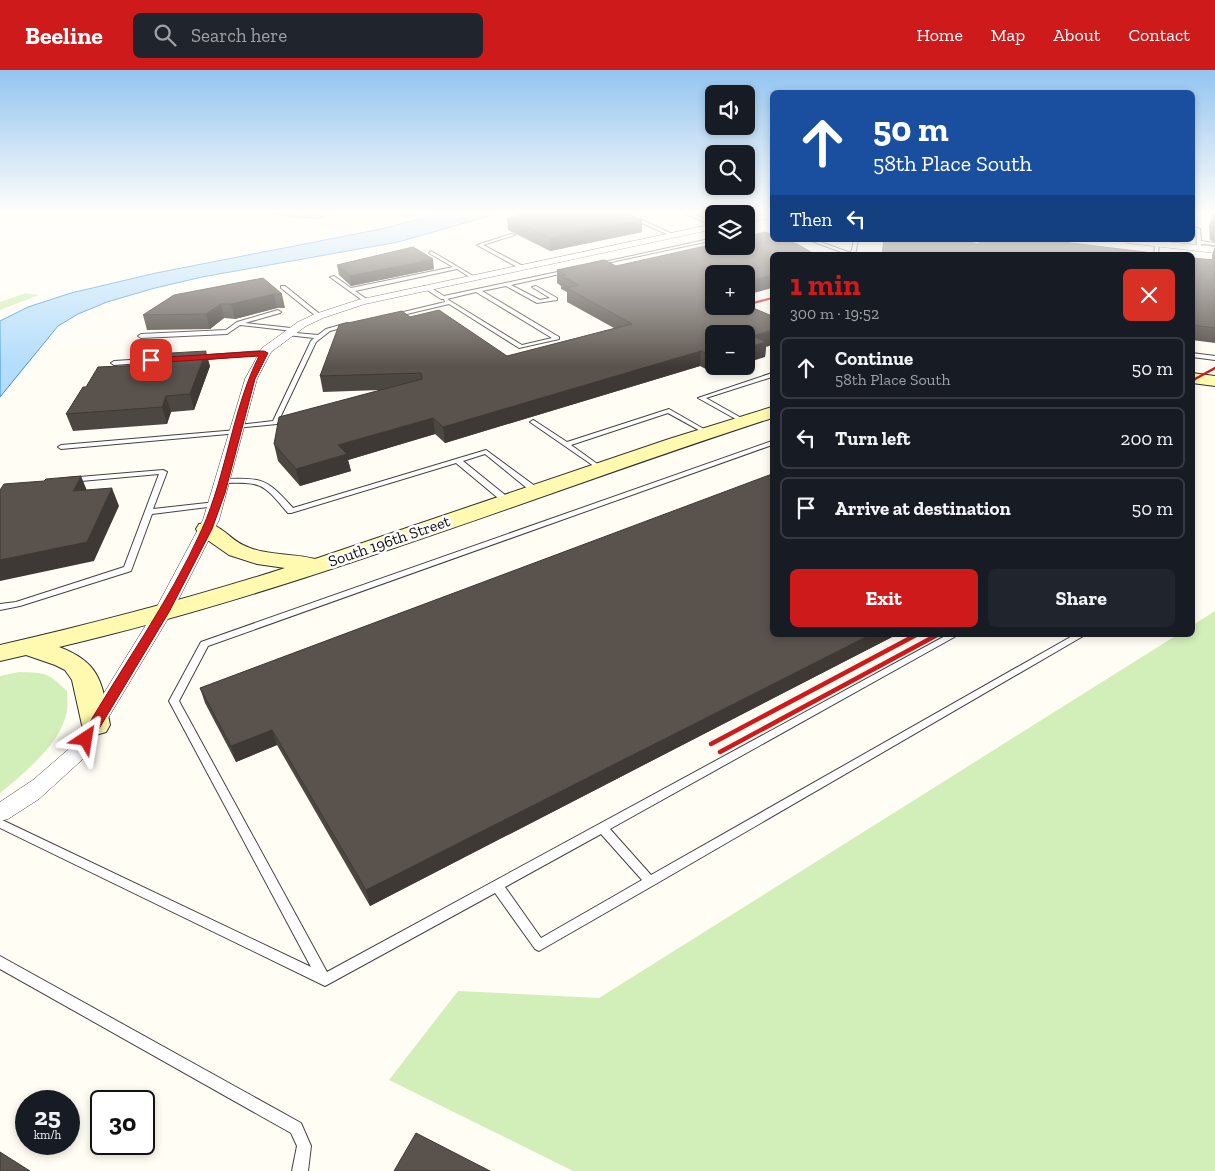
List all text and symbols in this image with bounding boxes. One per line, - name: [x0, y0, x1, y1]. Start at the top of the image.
- search box: [133, 13, 483, 58]
- text: Beeline: [25, 21, 103, 50]
- icon: search: [151, 21, 179, 49]
- text: Search here: [191, 24, 287, 47]
- text: Home: [916, 24, 963, 46]
- text: Map: [991, 24, 1025, 46]
- text: About: [1053, 24, 1100, 46]
- text: Contact: [1128, 24, 1190, 46]
- map controls: [705, 85, 755, 375]
- button: sound: [705, 85, 755, 135]
- text: 50 m: [873, 108, 949, 150]
- icon: ahead: [790, 110, 855, 175]
- button: search: [705, 145, 755, 195]
- text: 58th Place South: [873, 150, 1032, 177]
- button: layers: [705, 205, 755, 255]
- icon: left: [842, 205, 870, 233]
- text: Then: [790, 208, 832, 231]
- button: +: [705, 265, 755, 315]
- text: 1 min: [790, 267, 861, 303]
- button: close: [1123, 269, 1175, 321]
- text: 300 m · 19:52: [790, 304, 879, 323]
- button: −: [705, 325, 755, 375]
- pin: [130, 339, 172, 381]
- icon: arrive: [137, 346, 165, 374]
- text: Continue: [835, 347, 913, 370]
- icon: ahead: [792, 354, 820, 382]
- text: 50 m: [1132, 357, 1173, 380]
- text: 58th Place South: [835, 370, 951, 389]
- icon: left: [792, 424, 820, 452]
- text: Turn left: [835, 427, 910, 450]
- text: 200 m: [1121, 427, 1173, 450]
- icon: arrive: [792, 494, 820, 522]
- text: Arrive at destination: [835, 497, 1011, 520]
- text: 50 m: [1132, 497, 1173, 520]
- street label: South 196th Street: [326, 511, 453, 571]
- button: Exit: [790, 569, 978, 627]
- button: Share: [988, 569, 1175, 627]
- position arrow: [59, 712, 111, 764]
- speed limit sign: 30: [90, 1090, 155, 1155]
- text: 25: [34, 1101, 61, 1131]
- text: km/h: [34, 1128, 61, 1142]

